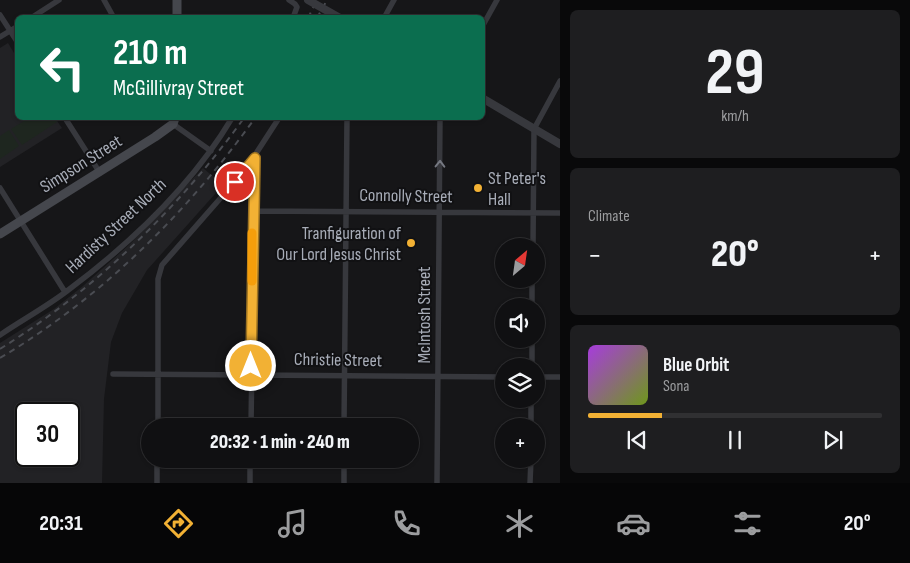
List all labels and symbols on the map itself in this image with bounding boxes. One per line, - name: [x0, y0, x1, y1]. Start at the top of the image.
- street label: Simpson Street: [36, 130, 126, 197]
- one-way arrow: [434, 160, 445, 168]
- pin: [214, 161, 256, 203]
- place label: St Peter's Hall: [488, 168, 546, 210]
- street label: Hardisty Street North: [61, 174, 171, 278]
- marker: St Peter's Hall: [472, 182, 484, 194]
- street label: Connolly Street: [359, 185, 453, 207]
- place label: Tranfiguration of Our Lord Jesus Christ: [276, 223, 402, 265]
- marker: Tranfiguration of Our Lord Jesus Christ: [405, 237, 417, 249]
- north arrow: [495, 238, 545, 288]
- street label: McIntosh Street: [414, 266, 435, 364]
- position arrow: [224, 339, 276, 391]
- street label: Christie Street: [294, 349, 383, 371]
- speed limit sign: 30: [15, 402, 80, 467]

